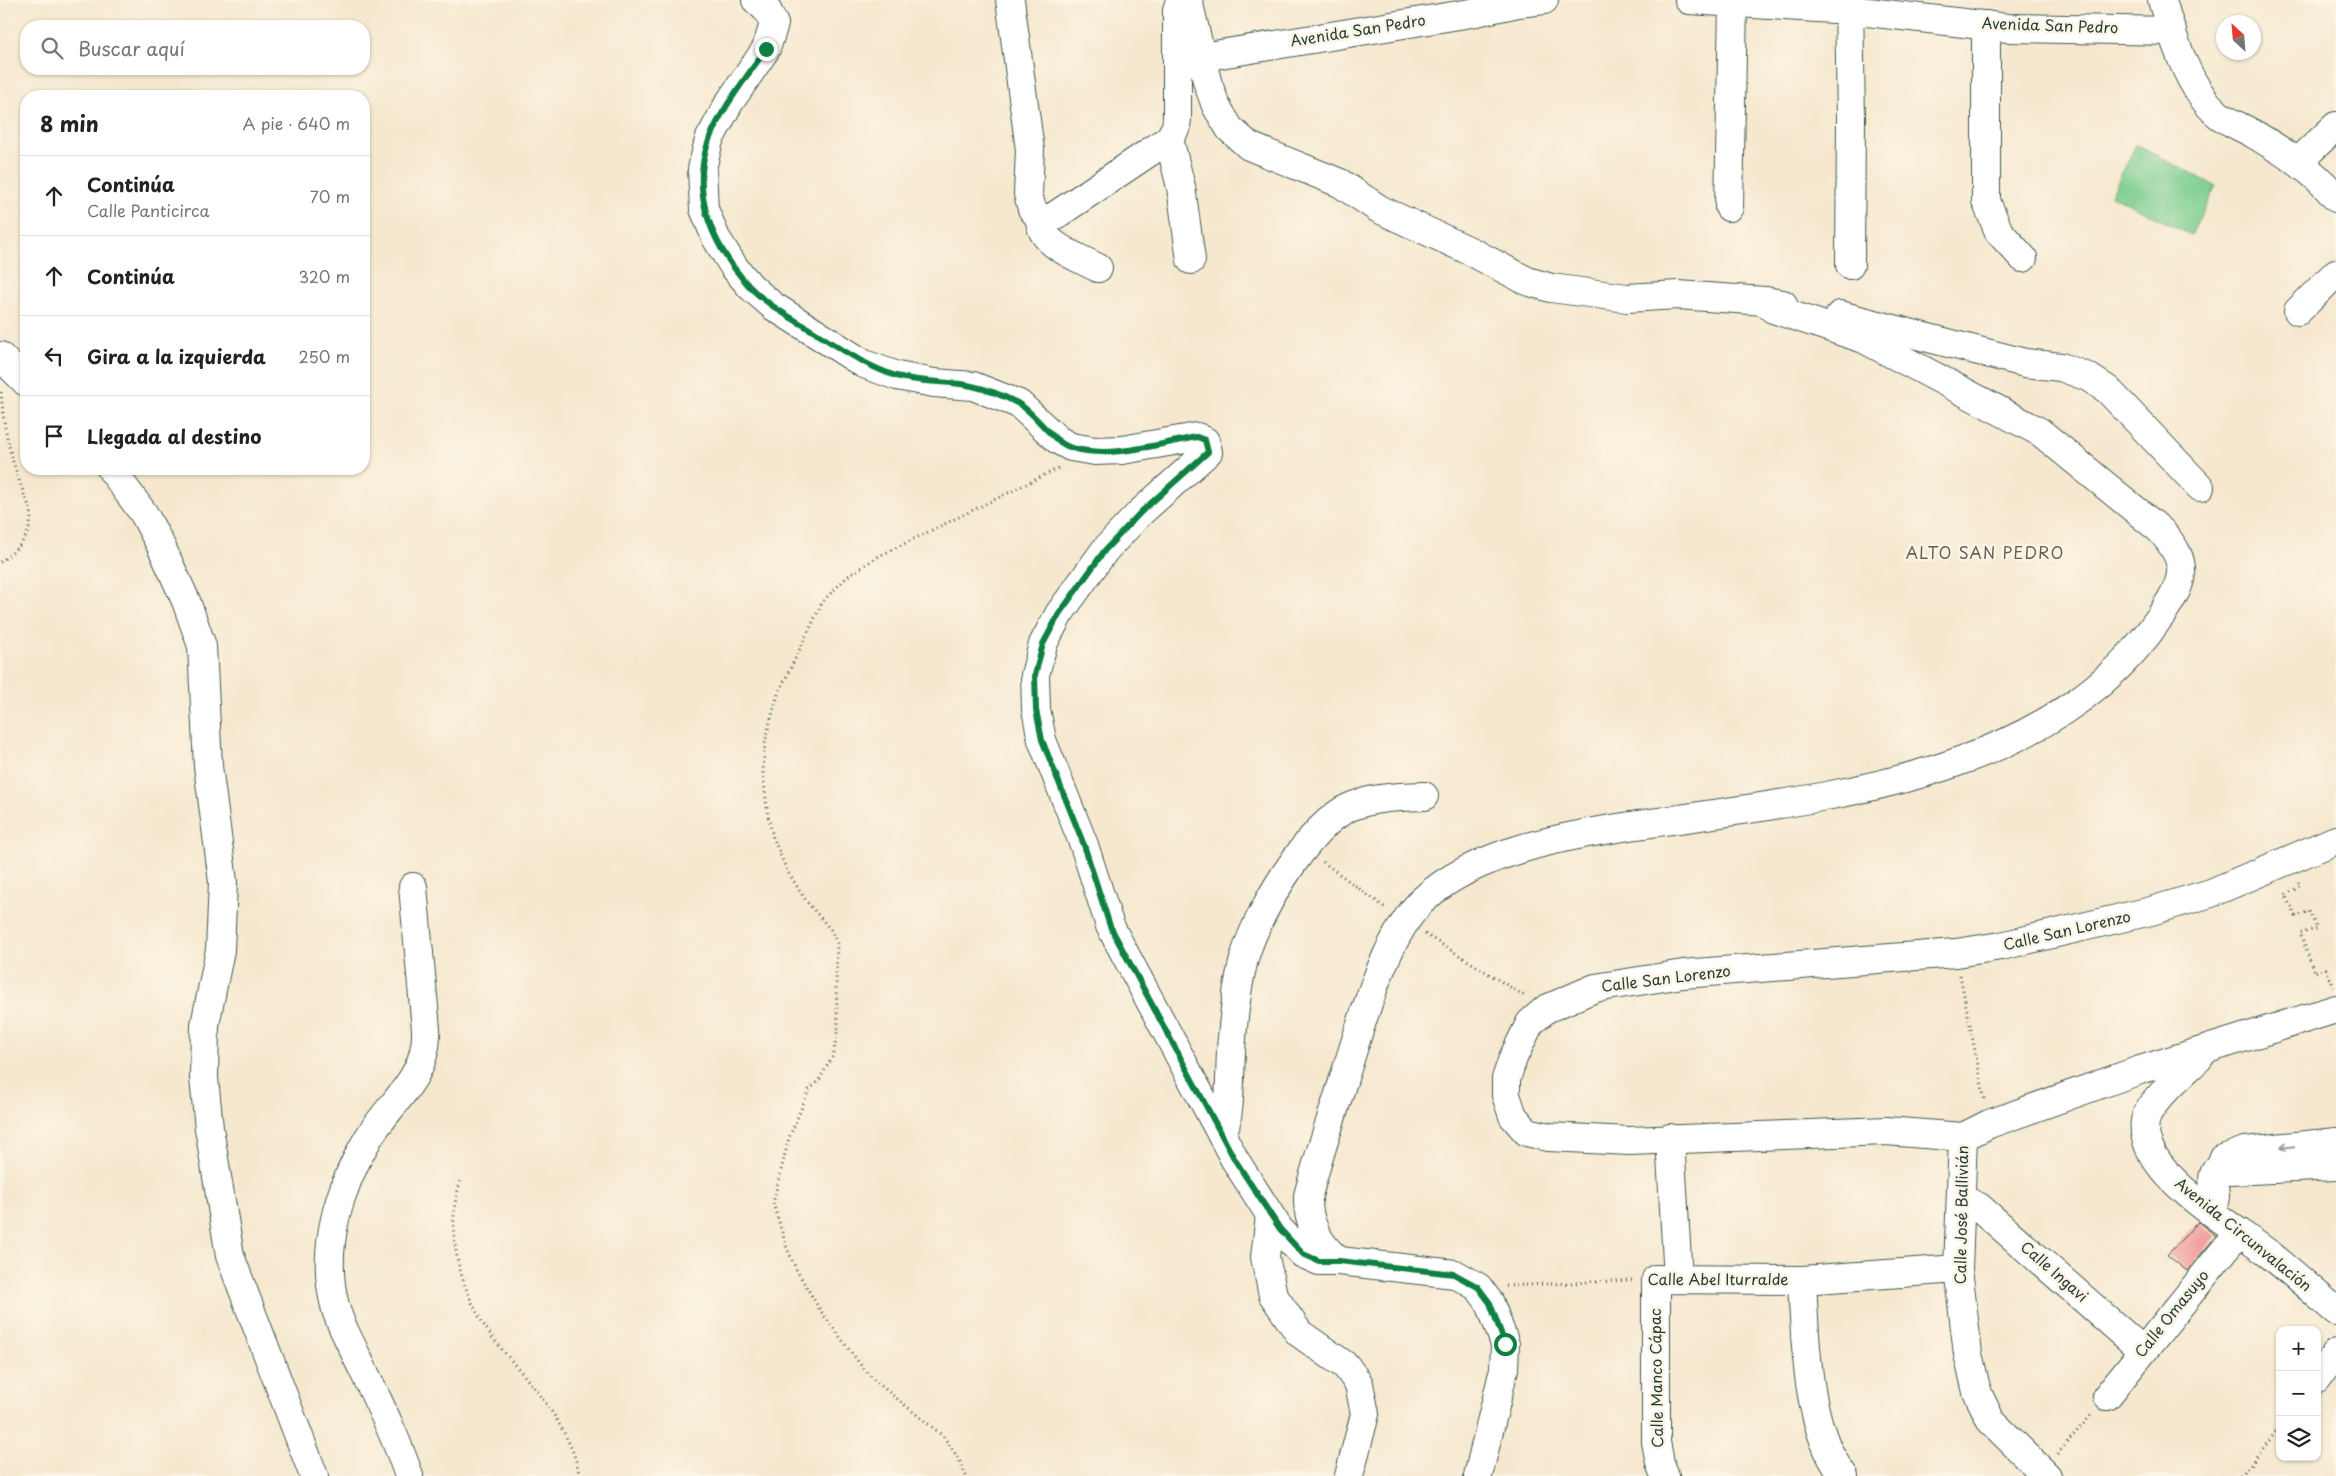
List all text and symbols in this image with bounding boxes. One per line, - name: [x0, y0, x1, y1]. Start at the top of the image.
- street label: Avenida San Pedro: [1289, 7, 1427, 52]
- street label: Avenida San Pedro: [1981, 11, 2119, 38]
- north arrow: [2216, 15, 2261, 60]
- search box: [20, 20, 370, 75]
- icon: search: [38, 34, 66, 62]
- text: Buscar aquí: [78, 34, 185, 62]
- route end: [755, 38, 778, 61]
- text: 8 min: [40, 107, 99, 139]
- text: A pie · 640 m: [242, 111, 350, 135]
- text: Continúa: [87, 170, 175, 198]
- icon: ahead: [40, 182, 68, 210]
- text: 70 m: [310, 184, 350, 208]
- text: Calle Panticirca: [87, 198, 210, 222]
- icon: ahead: [40, 262, 68, 290]
- text: Continúa: [87, 262, 175, 290]
- text: 320 m: [299, 264, 350, 288]
- icon: left: [40, 342, 68, 370]
- text: Gira a la izquierda: [87, 342, 266, 370]
- text: 250 m: [299, 344, 350, 368]
- icon: arrive: [40, 422, 68, 450]
- text: Llegada al destino: [87, 422, 261, 450]
- district label: ALTO SAN PEDRO: [1906, 540, 2064, 564]
- street label: Calle San Lorenzo: [2001, 904, 2133, 955]
- street label: Calle San Lorenzo: [1600, 958, 1732, 997]
- one-way arrow: [2280, 1142, 2296, 1152]
- street label: Calle José Ballivián: [1948, 1145, 1973, 1285]
- street label: Avenida Circunvalación: [2171, 1171, 2317, 1296]
- street label: Calle Ingavi: [2016, 1235, 2094, 1307]
- street label: Calle Omasuyo: [2128, 1264, 2213, 1362]
- street label: Calle Abel Iturralde: [1648, 1267, 1788, 1290]
- street label: Calle Manco Cápac: [1643, 1308, 1668, 1448]
- map controls: [2276, 1326, 2321, 1461]
- button: +: [2276, 1326, 2321, 1371]
- route start: [1494, 1333, 1517, 1356]
- button: −: [2276, 1371, 2321, 1416]
- button: layers: [2276, 1416, 2321, 1461]

